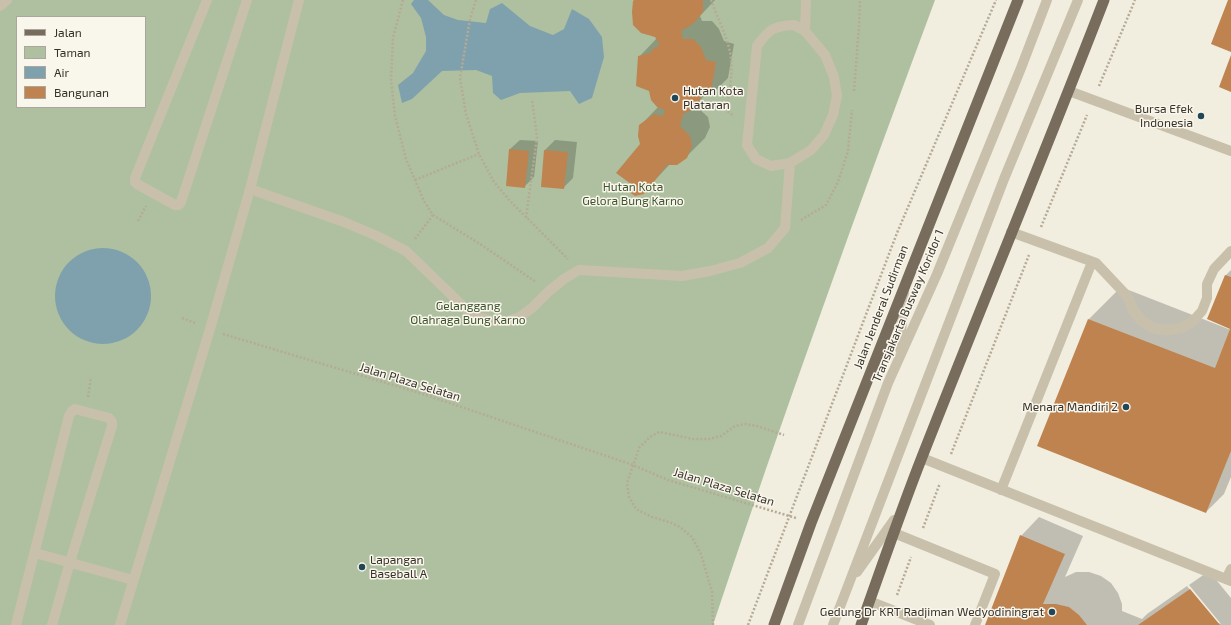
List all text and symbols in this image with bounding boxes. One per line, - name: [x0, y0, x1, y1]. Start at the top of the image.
- legend: [16, 16, 146, 108]
- text: Jalan: [54, 25, 82, 39]
- text: Taman: [54, 45, 91, 59]
- text: Air: [54, 65, 69, 79]
- place label: Hutan Kota Plataran: [683, 84, 744, 112]
- text: Bangunan: [54, 85, 109, 99]
- marker: Hutan Kota Plataran: [670, 93, 680, 103]
- place label: Bursa Efek Indonesia: [1135, 102, 1193, 130]
- marker: Bursa Efek Indonesia: [1196, 111, 1206, 121]
- park label: Hutan Kota Gelora Bung Karno: [582, 180, 684, 208]
- street label: Transjakarta Busway Koridor 1: [869, 227, 947, 385]
- street label: Jalan Jenderal Sudirman: [851, 243, 911, 371]
- park label: Gelanggang Olahraga Bung Karno: [410, 299, 526, 327]
- street label: Jalan Plaza Selatan: [358, 360, 462, 404]
- place label: Menara Mandiri 2: [1022, 400, 1118, 414]
- marker: Menara Mandiri 2: [1121, 402, 1131, 412]
- street label: Jalan Plaza Selatan: [672, 465, 776, 509]
- place label: Lapangan Baseball A: [370, 553, 427, 581]
- marker: Lapangan Baseball A: [357, 562, 367, 572]
- place label: Gedung Dr KRT Radjiman Wedyodiningrat: [820, 605, 1044, 619]
- marker: Gedung Dr KRT Radjiman Wedyodiningrat: [1047, 607, 1057, 617]

